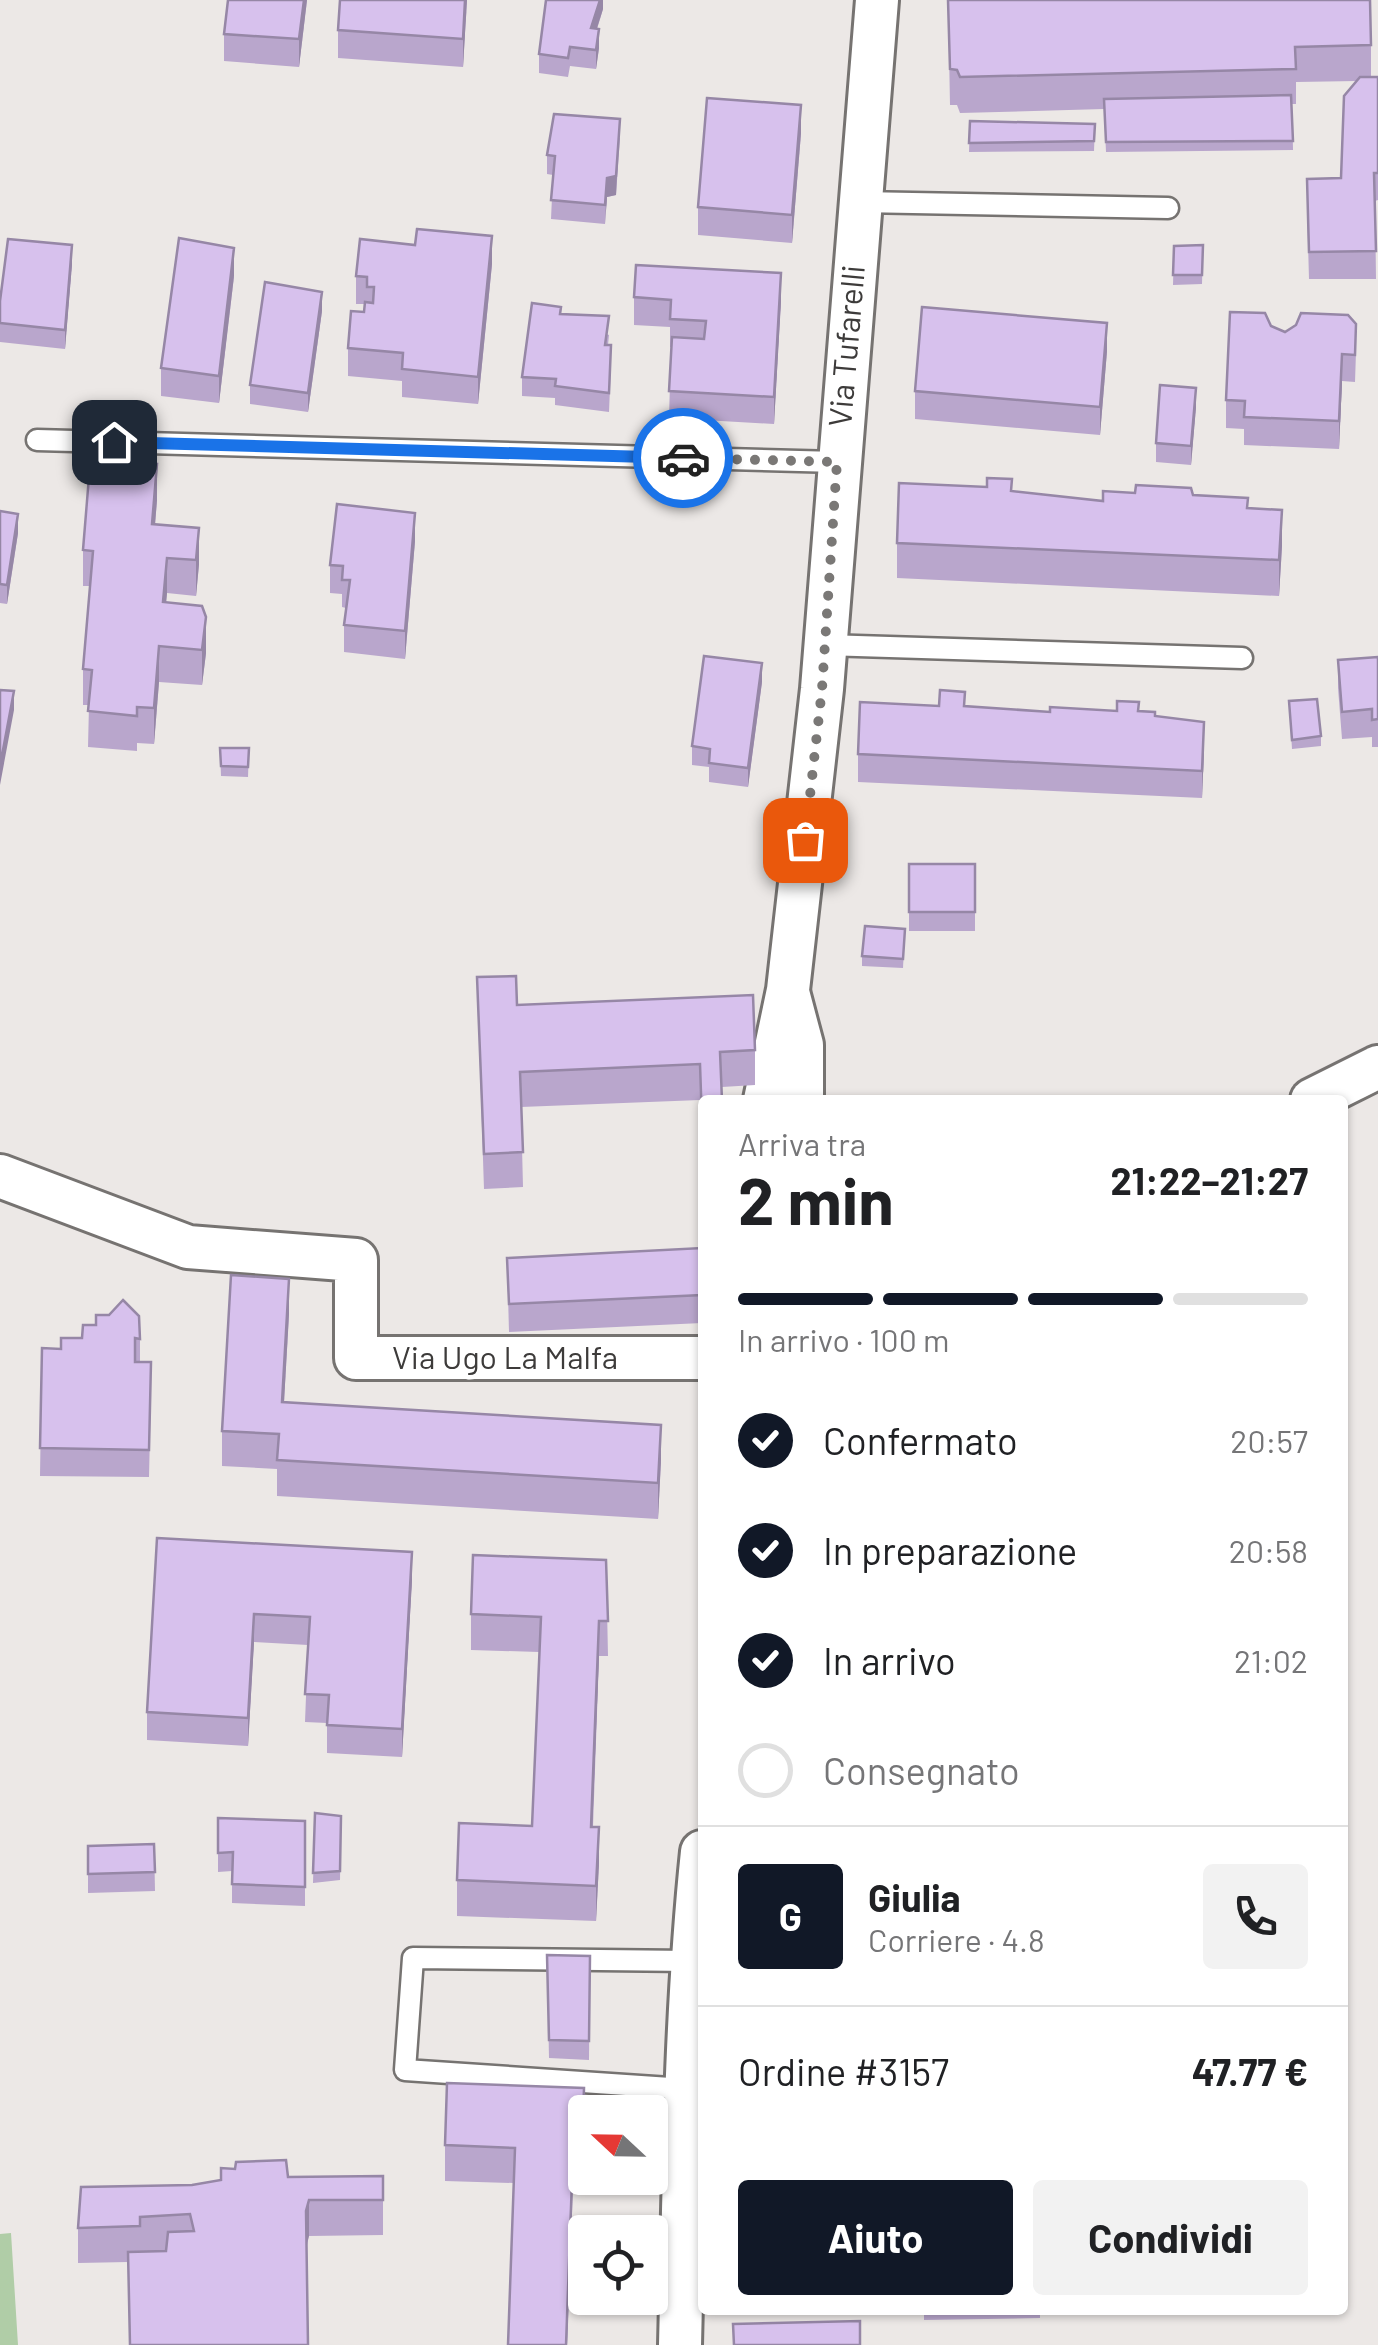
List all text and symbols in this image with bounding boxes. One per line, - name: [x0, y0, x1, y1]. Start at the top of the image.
- street label: Via Tufarelli: [819, 263, 871, 428]
- pin: [72, 400, 157, 485]
- courier: [633, 408, 733, 508]
- icon: home: [87, 415, 142, 470]
- icon: car: [656, 431, 711, 486]
- pin: [763, 798, 848, 883]
- icon: bag: [778, 813, 833, 868]
- text: Arriva tra: [738, 1124, 866, 1162]
- text: 21:22–21:27: [1111, 1157, 1308, 1203]
- text: 2 min: [738, 1160, 894, 1238]
- text: In arrivo · 100 m: [738, 1320, 950, 1358]
- street label: Via Ugo La Malfa: [392, 1337, 618, 1375]
- icon: check: [738, 1413, 793, 1468]
- text: Confermato: [823, 1417, 1018, 1463]
- text: 20:57: [1230, 1421, 1308, 1459]
- icon: check: [738, 1523, 793, 1578]
- text: In preparazione: [823, 1527, 1077, 1573]
- text: 20:58: [1229, 1531, 1308, 1569]
- icon: check: [738, 1633, 793, 1688]
- text: In arrivo: [823, 1637, 956, 1683]
- text: 21:02: [1234, 1641, 1308, 1679]
- text: Consegnato: [823, 1747, 1020, 1793]
- button: phone: [1203, 1864, 1308, 1969]
- text: Giulia: [868, 1874, 961, 1920]
- text: G: [779, 1893, 802, 1939]
- text: Corriere · 4.8: [868, 1920, 1045, 1958]
- text: Ordine #3157: [738, 2048, 949, 2094]
- text: 47.77 €: [1192, 2048, 1308, 2094]
- north arrow: [568, 2095, 668, 2195]
- map controls: [568, 2095, 668, 2315]
- button: Aiuto: [738, 2180, 1013, 2295]
- button: Condividi: [1033, 2180, 1308, 2295]
- button: locate: [568, 2215, 668, 2315]

